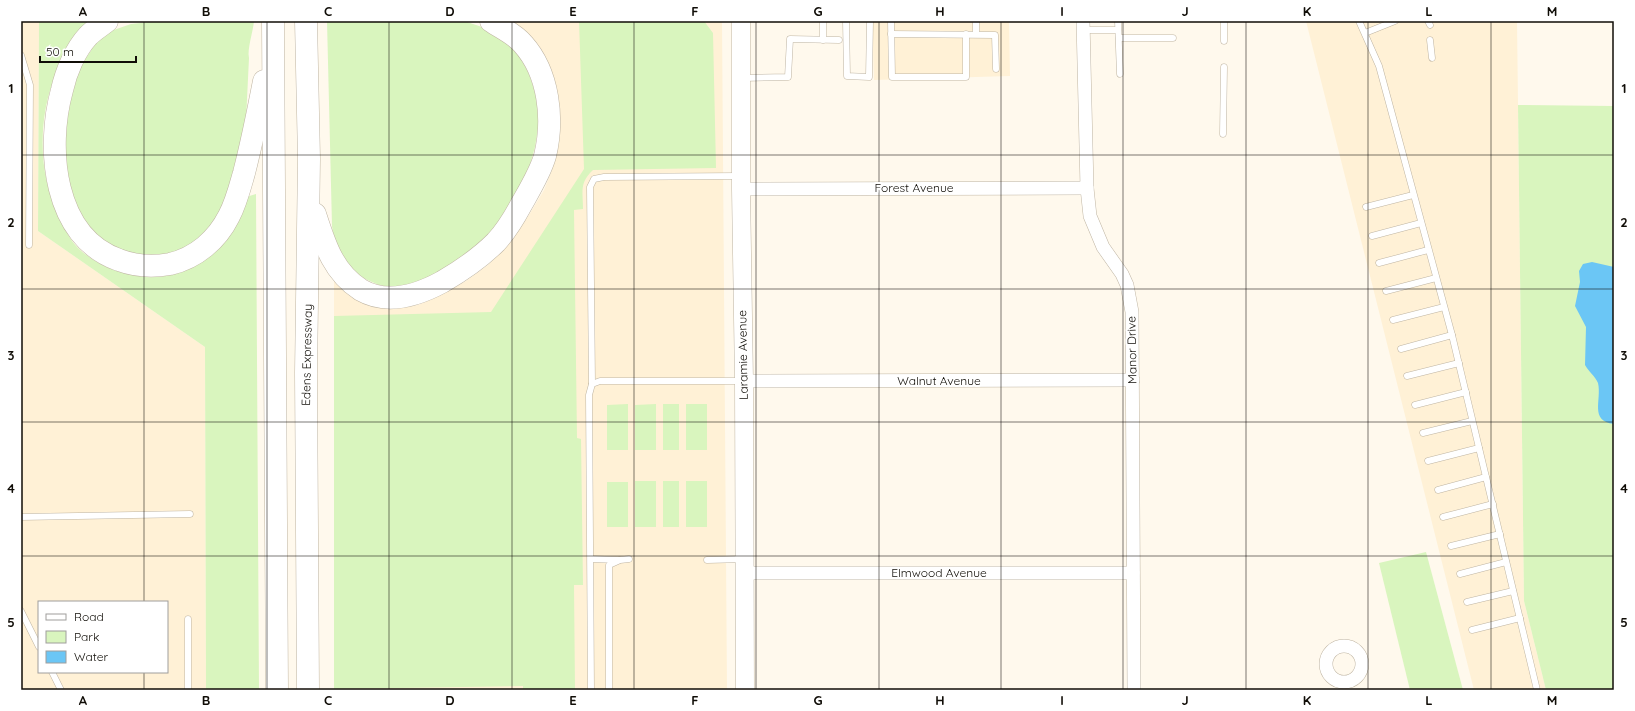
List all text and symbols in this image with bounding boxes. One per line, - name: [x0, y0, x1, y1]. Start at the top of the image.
- text: A: [79, 3, 88, 19]
- text: B: [202, 3, 210, 19]
- text: C: [324, 3, 332, 19]
- text: D: [445, 3, 455, 19]
- text: E: [569, 3, 577, 19]
- text: F: [691, 3, 699, 19]
- text: G: [813, 3, 823, 19]
- text: H: [935, 3, 945, 19]
- text: I: [1060, 3, 1064, 19]
- text: J: [1181, 3, 1189, 19]
- text: K: [1303, 3, 1312, 19]
- text: L: [1425, 3, 1433, 19]
- text: M: [1547, 3, 1557, 19]
- scale bar: [40, 38, 136, 64]
- text: 50 m: [46, 44, 74, 59]
- text: 1: [8, 80, 14, 96]
- text: 1: [1621, 80, 1627, 96]
- street label: Forest Avenue: [874, 180, 954, 195]
- text: 2: [7, 214, 15, 230]
- text: 2: [1620, 214, 1628, 230]
- street label: Edens Expressway: [298, 304, 315, 406]
- street label: Laramie Avenue: [734, 310, 751, 400]
- street label: Manor Drive: [1123, 316, 1140, 384]
- text: 3: [8, 347, 15, 363]
- text: 3: [1621, 347, 1628, 363]
- street label: Walnut Avenue: [897, 373, 981, 388]
- text: 4: [7, 480, 15, 496]
- text: 4: [1620, 480, 1628, 496]
- street label: Elmwood Avenue: [891, 565, 987, 580]
- legend: [38, 601, 168, 673]
- text: Road: [74, 609, 104, 624]
- text: 5: [7, 614, 15, 630]
- text: 5: [1620, 614, 1628, 630]
- text: Park: [74, 629, 99, 644]
- text: Water: [74, 649, 109, 664]
- text: A: [79, 692, 88, 708]
- text: B: [202, 692, 210, 708]
- text: C: [324, 692, 332, 708]
- text: D: [445, 692, 455, 708]
- text: E: [569, 692, 577, 708]
- text: F: [691, 692, 699, 708]
- text: G: [813, 692, 823, 708]
- text: H: [935, 692, 945, 708]
- text: I: [1060, 692, 1064, 708]
- text: J: [1181, 692, 1189, 708]
- text: K: [1303, 692, 1312, 708]
- text: L: [1425, 692, 1433, 708]
- text: M: [1547, 692, 1557, 708]

